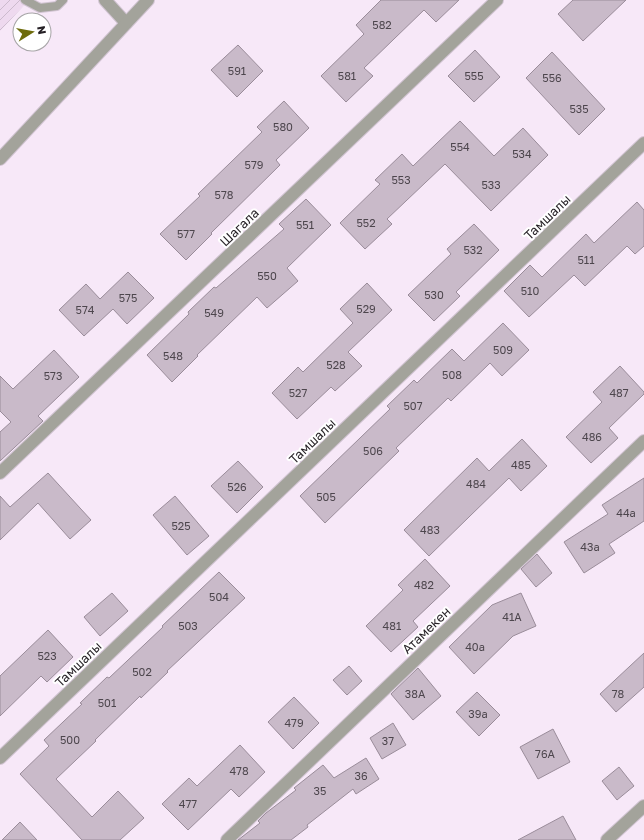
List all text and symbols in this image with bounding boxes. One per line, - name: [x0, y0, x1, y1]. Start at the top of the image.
- north arrow: [12, 12, 52, 52]
- house number: 582: [372, 18, 392, 31]
- text: N: [35, 25, 49, 35]
- house number: 591: [228, 64, 246, 77]
- house number: 581: [338, 69, 356, 82]
- house number: 555: [464, 69, 484, 82]
- house number: 556: [542, 71, 562, 84]
- house number: 535: [569, 102, 589, 115]
- house number: 580: [273, 120, 293, 133]
- house number: 554: [450, 140, 470, 153]
- house number: 534: [512, 147, 532, 160]
- house number: 579: [245, 158, 263, 171]
- house number: 553: [391, 173, 411, 186]
- house number: 533: [481, 178, 501, 191]
- house number: 578: [215, 188, 234, 201]
- street label: Тамшалы: [520, 191, 574, 243]
- street label: Шагала: [216, 205, 262, 249]
- house number: 552: [356, 216, 376, 229]
- house number: 551: [296, 218, 314, 231]
- house number: 577: [177, 227, 195, 240]
- house number: 532: [463, 243, 483, 256]
- house number: 511: [577, 253, 595, 266]
- house number: 550: [257, 269, 277, 282]
- house number: 510: [521, 284, 539, 297]
- house number: 530: [424, 288, 444, 301]
- house number: 575: [119, 291, 137, 304]
- house number: 529: [356, 302, 376, 315]
- house number: 574: [76, 303, 95, 316]
- house number: 549: [204, 306, 224, 319]
- house number: 509: [493, 343, 513, 356]
- house number: 548: [163, 349, 183, 362]
- house number: 528: [326, 358, 346, 371]
- house number: 508: [442, 368, 462, 381]
- house number: 573: [44, 369, 62, 382]
- house number: 527: [289, 386, 307, 399]
- house number: 487: [609, 386, 629, 399]
- house number: 507: [403, 399, 423, 412]
- street label: Тамшалы: [285, 415, 339, 467]
- house number: 486: [582, 430, 602, 443]
- house number: 506: [363, 444, 383, 457]
- house number: 485: [511, 458, 531, 471]
- house number: 484: [466, 477, 486, 490]
- house number: 526: [227, 480, 247, 493]
- house number: 505: [316, 490, 336, 503]
- house number: 44а: [616, 506, 636, 519]
- house number: 525: [171, 519, 191, 532]
- house number: 483: [420, 523, 440, 536]
- house number: 43а: [580, 540, 600, 553]
- house number: 482: [414, 578, 434, 591]
- house number: 504: [209, 590, 229, 603]
- street label: Атамекен: [399, 603, 453, 657]
- house number: 41А: [502, 610, 522, 623]
- house number: 503: [178, 619, 198, 632]
- house number: 481: [383, 619, 401, 632]
- street label: Тамшалы: [51, 638, 105, 690]
- house number: 40а: [465, 640, 485, 653]
- house number: 523: [37, 649, 57, 662]
- house number: 502: [132, 665, 152, 678]
- house number: 38А: [405, 687, 426, 700]
- house number: 78: [612, 687, 625, 700]
- house number: 501: [98, 696, 116, 709]
- house number: 39а: [468, 707, 488, 720]
- house number: 479: [284, 716, 304, 729]
- house number: 500: [60, 733, 80, 746]
- house number: 37: [382, 734, 394, 747]
- house number: 76А: [535, 747, 556, 760]
- house number: 478: [229, 764, 249, 777]
- house number: 36: [354, 769, 368, 782]
- house number: 35: [314, 784, 326, 797]
- house number: 477: [179, 797, 197, 810]

